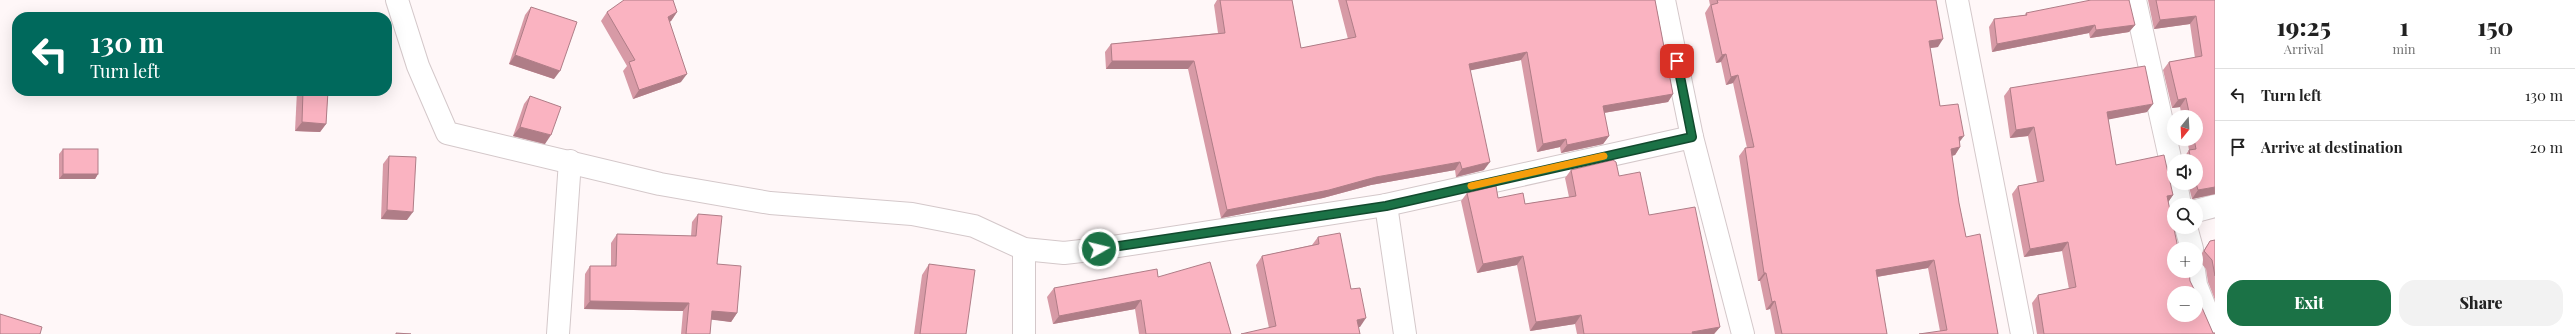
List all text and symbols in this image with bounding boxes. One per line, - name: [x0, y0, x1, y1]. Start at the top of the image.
- text: 19:25: [2277, 10, 2331, 42]
- text: 1: [2399, 10, 2409, 42]
- text: 150: [2477, 10, 2513, 42]
- text: 130 m: [90, 23, 164, 60]
- icon: left: [24, 28, 76, 80]
- text: Arrival: [2284, 40, 2324, 57]
- text: min: [2392, 40, 2416, 57]
- text: m: [2490, 40, 2501, 57]
- pin: [1660, 44, 1694, 78]
- icon: arrive: [1666, 50, 1688, 72]
- text: Turn left: [90, 59, 160, 83]
- icon: left: [2227, 84, 2249, 106]
- text: Turn left: [2261, 85, 2322, 105]
- text: 130 m: [2525, 85, 2563, 105]
- north arrow: [2167, 110, 2203, 146]
- map controls: [2167, 110, 2203, 322]
- icon: arrive: [2227, 136, 2249, 158]
- text: Arrive at destination: [2261, 137, 2403, 157]
- text: 20 m: [2530, 137, 2563, 157]
- button: sound: [2167, 154, 2203, 190]
- button: search: [2167, 198, 2203, 234]
- position arrow: [1078, 228, 1120, 270]
- button: +: [2167, 242, 2203, 278]
- button: Exit: [2227, 280, 2391, 326]
- button: Share: [2399, 280, 2563, 326]
- button: −: [2167, 286, 2203, 322]

